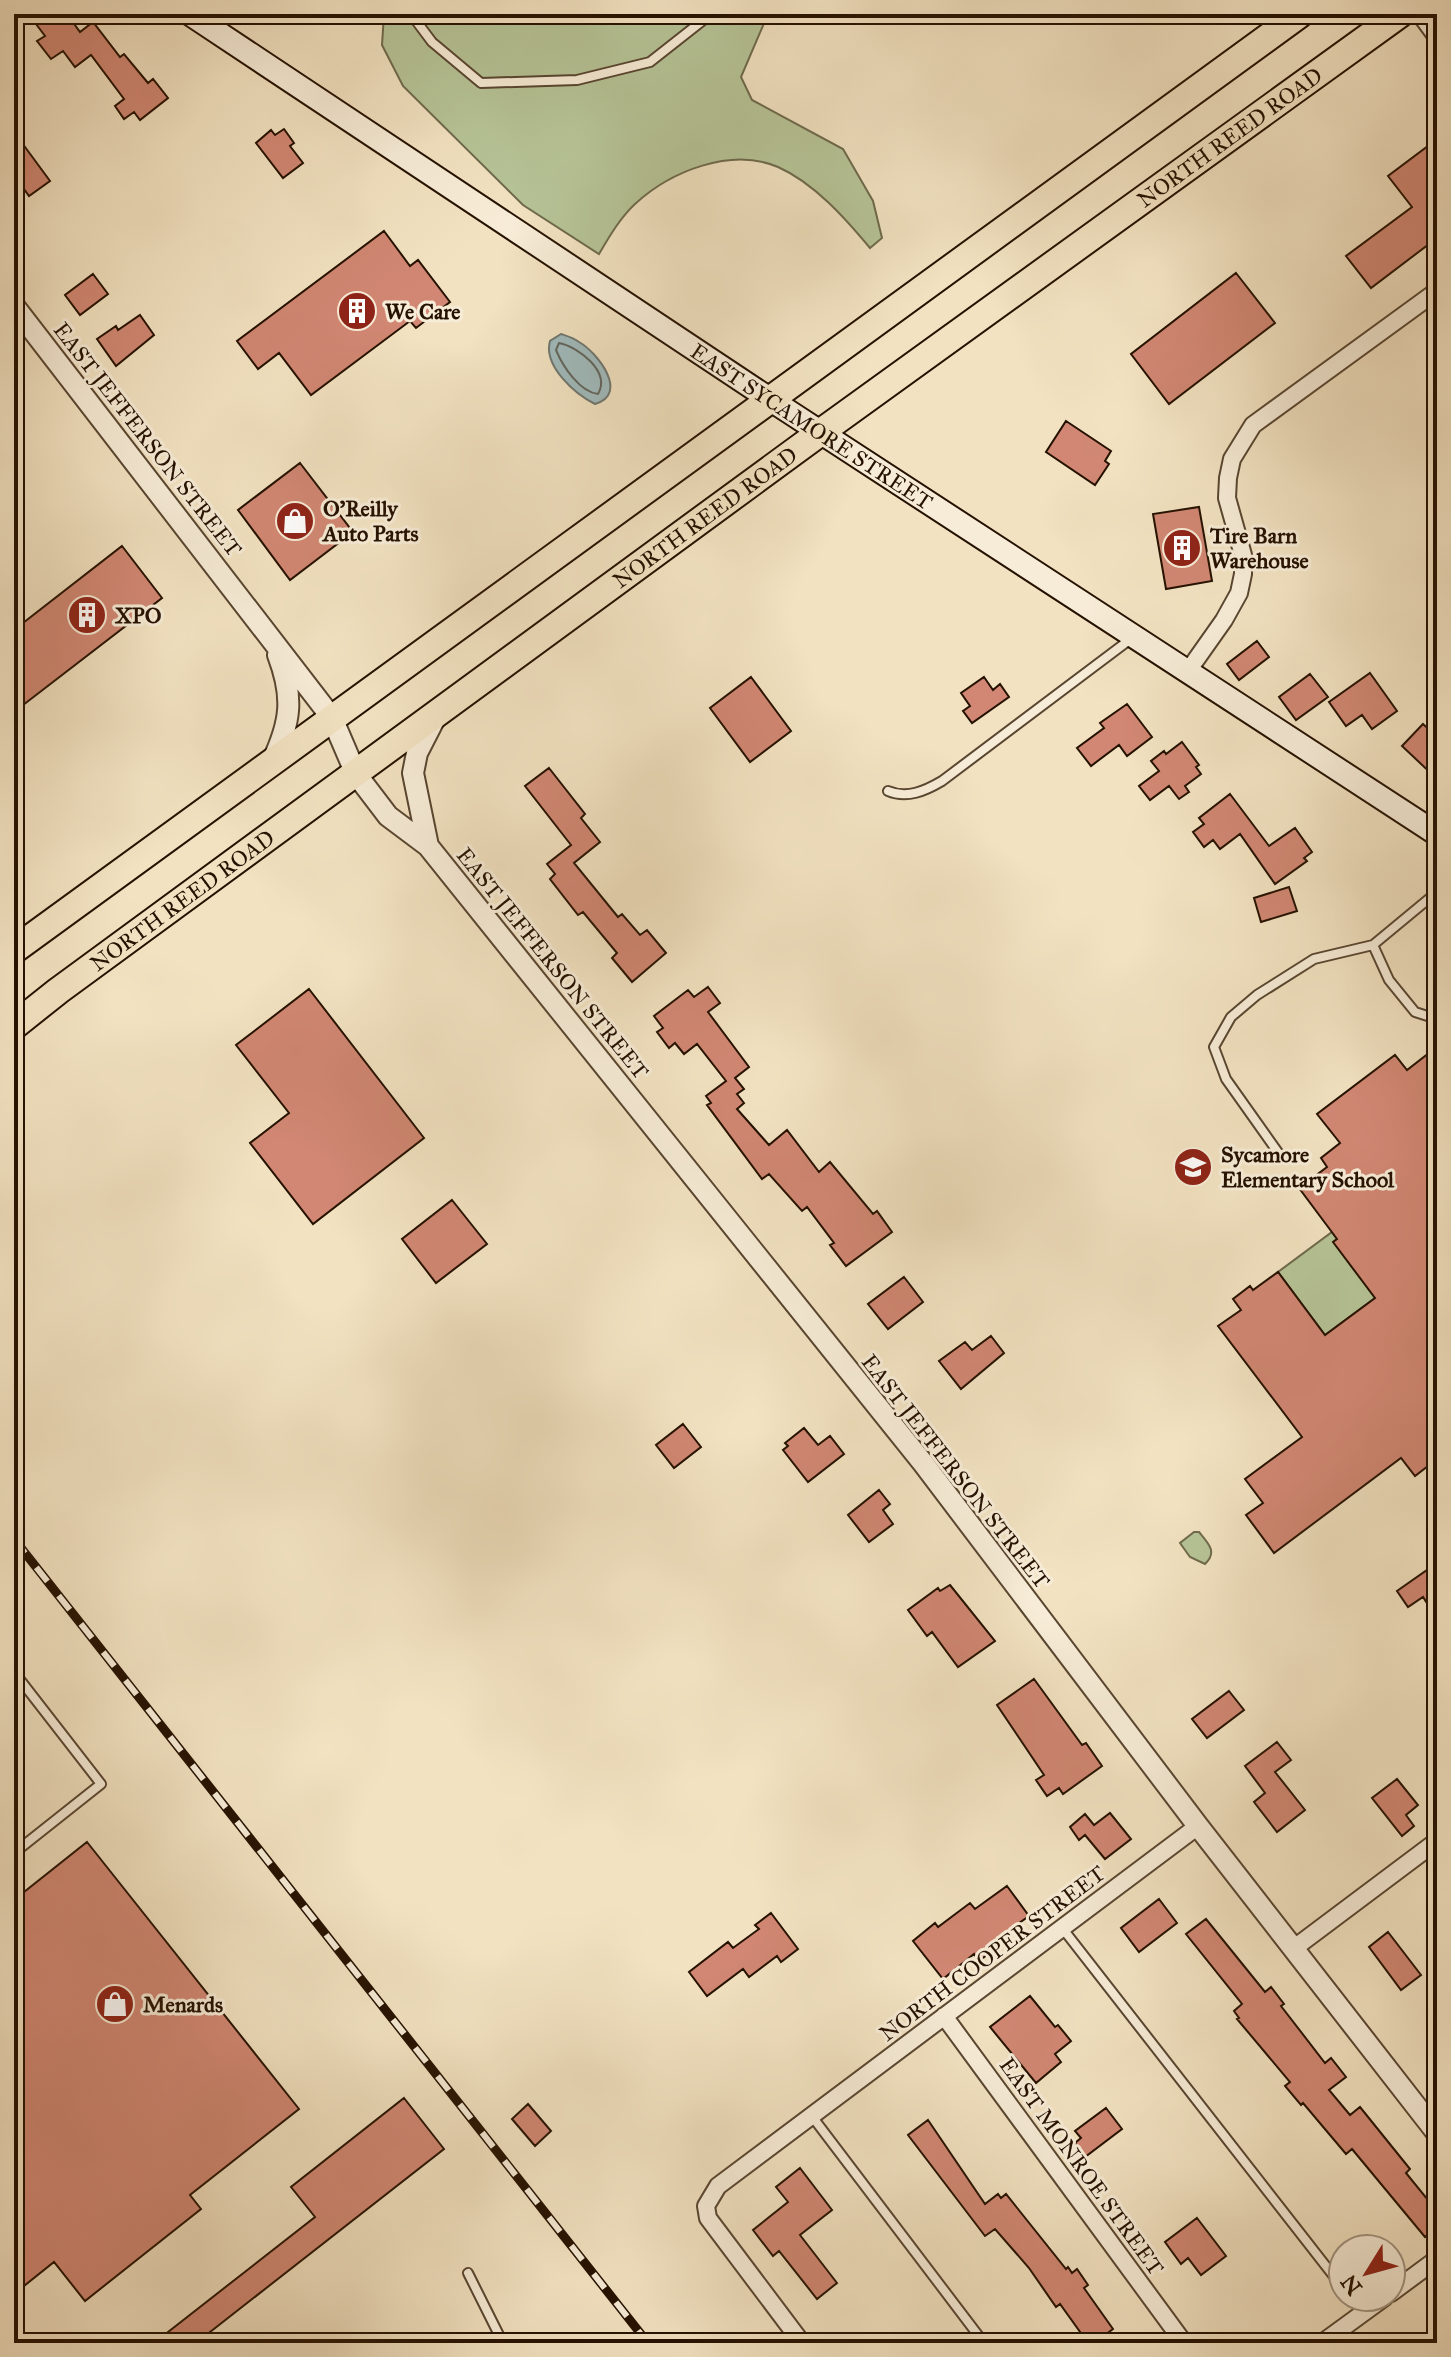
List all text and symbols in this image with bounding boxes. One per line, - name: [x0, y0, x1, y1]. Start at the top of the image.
- street label: NORTH REED ROAD: [1132, 62, 1328, 213]
- building icon: We Care: [336, 290, 378, 332]
- place label: We Care: [385, 298, 460, 325]
- street label: EAST JEFFERSON STREET: [48, 317, 248, 562]
- street label: EAST SYCAMORE STREET: [685, 337, 938, 516]
- street label: NORTH REED ROAD: [608, 441, 803, 594]
- place label: O'Reilly Auto Parts: [321, 495, 419, 547]
- shop icon: O'Reilly Auto Parts: [274, 500, 316, 542]
- place label: Tire Barn Warehouse: [1209, 522, 1309, 574]
- building icon: Tire Barn Warehouse: [1161, 527, 1203, 569]
- building icon: XPO: [66, 594, 108, 636]
- place label: XPO: [114, 602, 162, 629]
- street label: NORTH REED ROAD: [85, 824, 280, 977]
- street label: EAST JEFFERSON STREET: [451, 842, 654, 1085]
- place label: Sycamore Elementary School: [1221, 1141, 1395, 1193]
- school or university icon: Sycamore Elementary School: [1172, 1146, 1214, 1188]
- street label: EAST JEFFERSON STREET: [856, 1349, 1056, 1594]
- street label: NORTH COOPER STREET: [874, 1860, 1111, 2047]
- shop icon: Menards: [94, 1983, 136, 2025]
- place label: Menards: [143, 1991, 223, 2018]
- street label: EAST MONROE STREET: [994, 2052, 1170, 2280]
- north arrow: [1327, 2233, 1407, 2313]
- text: N: [1335, 2269, 1368, 2300]

